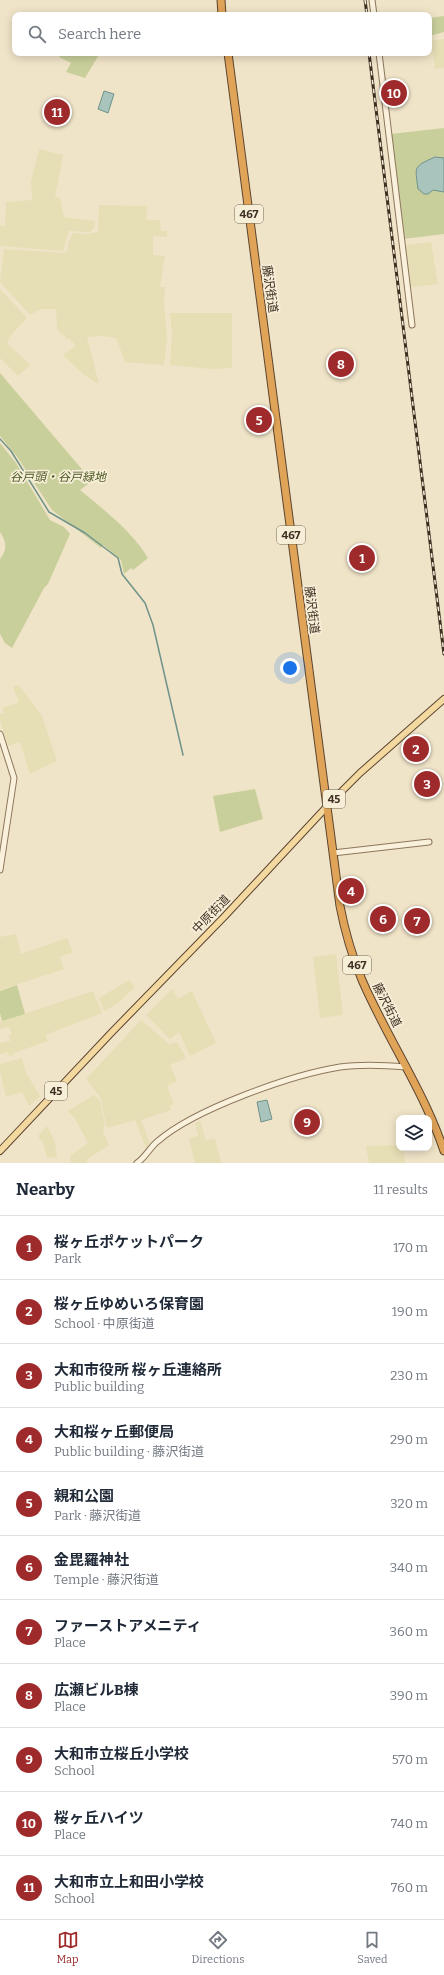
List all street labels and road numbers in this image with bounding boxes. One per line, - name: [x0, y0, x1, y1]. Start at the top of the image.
- road number: 467: [235, 205, 263, 223]
- street label: 藤沢街道: [260, 264, 280, 314]
- road number: 467: [277, 526, 305, 544]
- street label: 藤沢街道: [302, 585, 322, 635]
- road number: 45: [323, 790, 345, 808]
- street label: 中原街道: [189, 892, 233, 936]
- road number: 467: [343, 956, 371, 974]
- street label: 藤沢街道: [370, 980, 404, 1030]
- road number: 45: [45, 1082, 67, 1100]

